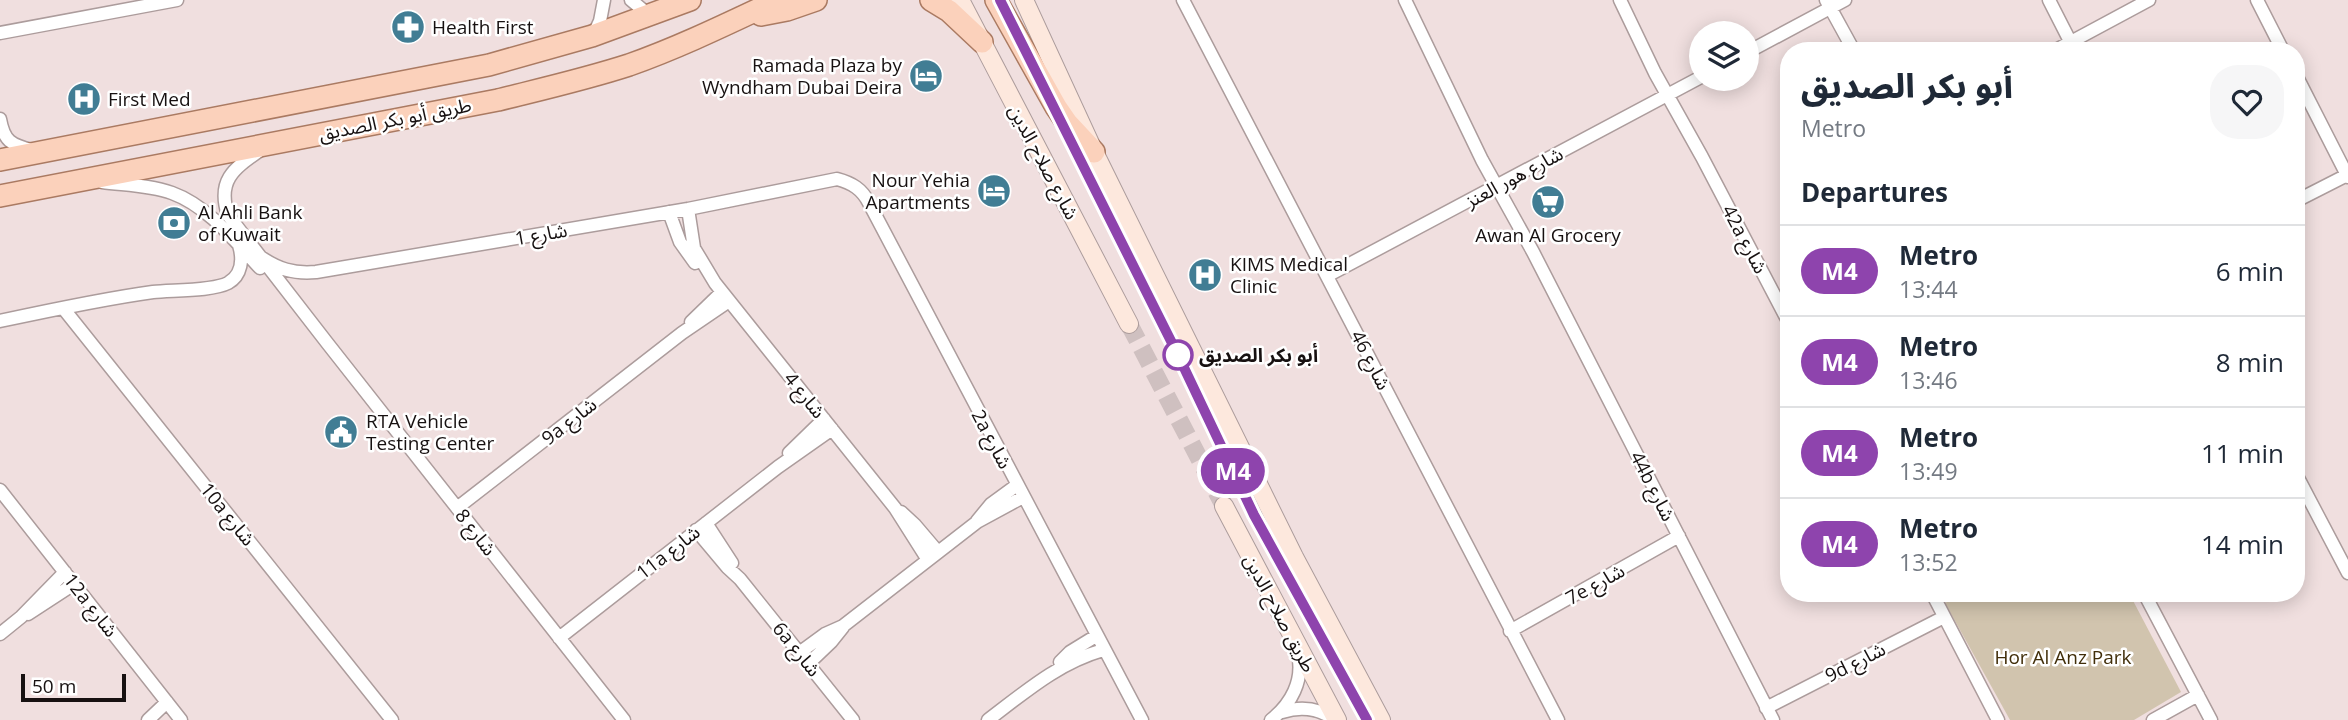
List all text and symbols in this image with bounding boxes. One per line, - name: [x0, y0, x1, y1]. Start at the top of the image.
- pharmacy icon: Health First: [389, 8, 427, 46]
- place label: Health First: [432, 14, 534, 40]
- map controls: [1689, 21, 1759, 91]
- button: layers: [1689, 21, 1759, 91]
- place label: Ramada Plaza by Wyndham Dubai Deira: [702, 52, 902, 100]
- hotel icon: Ramada Plaza by Wyndham Dubai Deira: [907, 57, 945, 95]
- text: أبو بكر الصديق: [1801, 63, 2013, 108]
- button: heart: [2210, 65, 2284, 139]
- hospital icon: First Med: [65, 80, 103, 118]
- place label: First Med: [108, 86, 191, 112]
- street label: طريق أبو بكر الصديق: [316, 91, 474, 147]
- street label: شارع صلاح الدين: [1002, 100, 1085, 225]
- text: Metro: [1801, 112, 1866, 144]
- street label: شارع هور العنز: [1460, 140, 1568, 215]
- place label: Nour Yehia Apartments: [866, 167, 970, 215]
- hotel icon: Nour Yehia Apartments: [975, 172, 1013, 210]
- text: Departures: [1801, 174, 1948, 210]
- supermarket icon: Awan Al Grocery: [1529, 183, 1567, 221]
- place label: Al Ahli Bank of Kuwait: [198, 199, 302, 247]
- street label: 42a شارع: [1715, 200, 1774, 278]
- bank icon: Al Ahli Bank of Kuwait: [155, 204, 193, 242]
- street label: شارع 1: [513, 217, 569, 252]
- place label: Awan Al Grocery: [1475, 222, 1621, 248]
- text: Metro: [1899, 237, 1978, 273]
- place label: KIMS Medical Clinic: [1230, 251, 1348, 299]
- text: 6 min: [2216, 253, 2284, 289]
- text: M4: [1821, 254, 1858, 287]
- hospital icon: KIMS Medical Clinic: [1186, 256, 1224, 294]
- text: 13:44: [1899, 273, 1958, 305]
- street label: شارع 46: [1344, 326, 1397, 395]
- text: Metro: [1899, 328, 1978, 364]
- marker: أبو بكر الصديق: [1163, 340, 1193, 370]
- place label: أبو بكر الصديق: [1199, 342, 1318, 368]
- text: 8 min: [2216, 344, 2284, 380]
- text: M4: [1821, 345, 1858, 378]
- text: 13:46: [1899, 364, 1958, 396]
- street label: شارع 4: [777, 366, 832, 424]
- street label: 9a شارع: [536, 391, 603, 452]
- street label: 2a شارع: [965, 405, 1018, 474]
- place label: RTA Vehicle Testing Center: [366, 408, 494, 456]
- public building icon: RTA Vehicle Testing Center: [322, 413, 360, 451]
- text: Metro: [1899, 419, 1978, 455]
- text: 11 min: [2201, 435, 2284, 471]
- text: M4: [1821, 436, 1858, 469]
- street label: 44b شارع: [1623, 447, 1682, 526]
- line badge: M4: [1202, 448, 1264, 494]
- text: M4: [1215, 454, 1251, 487]
- text: 13:49: [1899, 455, 1958, 487]
- street label: 10a شارع: [194, 477, 261, 552]
- street label: شارع 8: [449, 503, 503, 561]
- text: Metro: [1899, 510, 1978, 546]
- street label: 11a شارع: [631, 519, 706, 586]
- text: 14 min: [2201, 526, 2284, 562]
- text: M4: [1821, 527, 1858, 560]
- text: 13:52: [1899, 546, 1958, 578]
- street label: طريق صلاح الدين: [1237, 549, 1322, 677]
- street label: 7e شارع: [1561, 557, 1630, 612]
- street label: 12a شارع: [57, 568, 124, 643]
- street label: 6a شارع: [766, 616, 827, 682]
- street label: 9d شارع: [1820, 636, 1890, 689]
- park label: Hor Al Anz Park: [1994, 644, 2132, 670]
- scale bar: [21, 671, 126, 703]
- text: 50 m: [32, 673, 76, 699]

